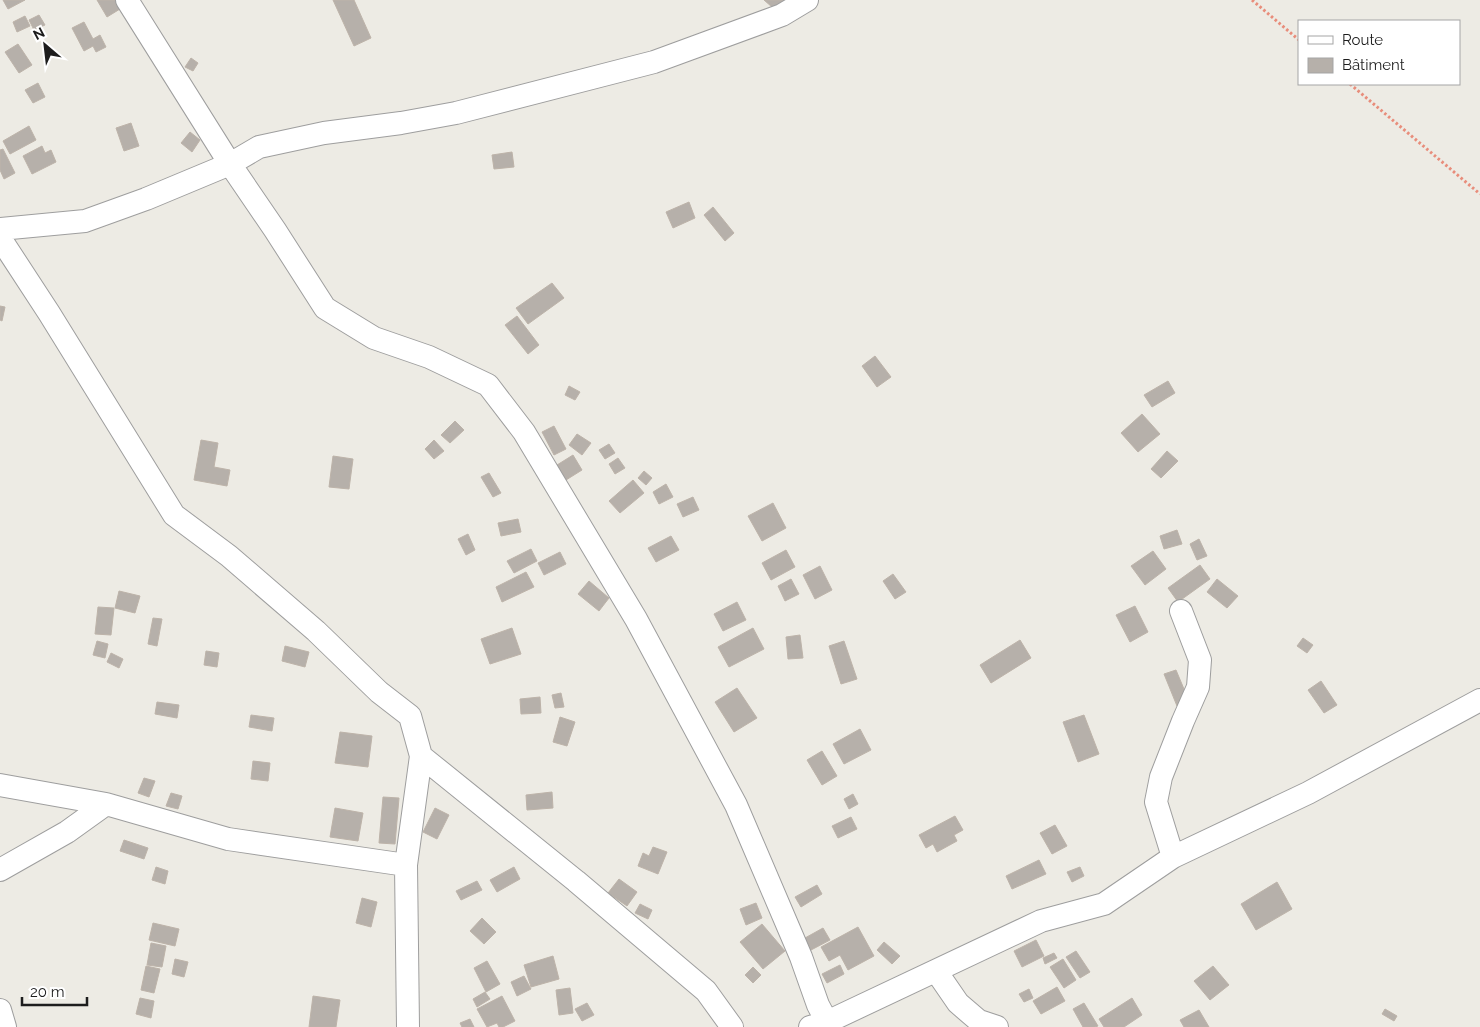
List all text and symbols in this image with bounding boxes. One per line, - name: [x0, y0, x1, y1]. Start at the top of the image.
- north arrow: [20, 20, 70, 70]
- legend: [1298, 20, 1460, 85]
- text: N: [30, 24, 47, 43]
- text: Route: [1342, 31, 1383, 49]
- text: Bâtiment: [1342, 56, 1405, 74]
- scale bar: [22, 974, 88, 1006]
- text: 20 m: [30, 983, 65, 1001]

